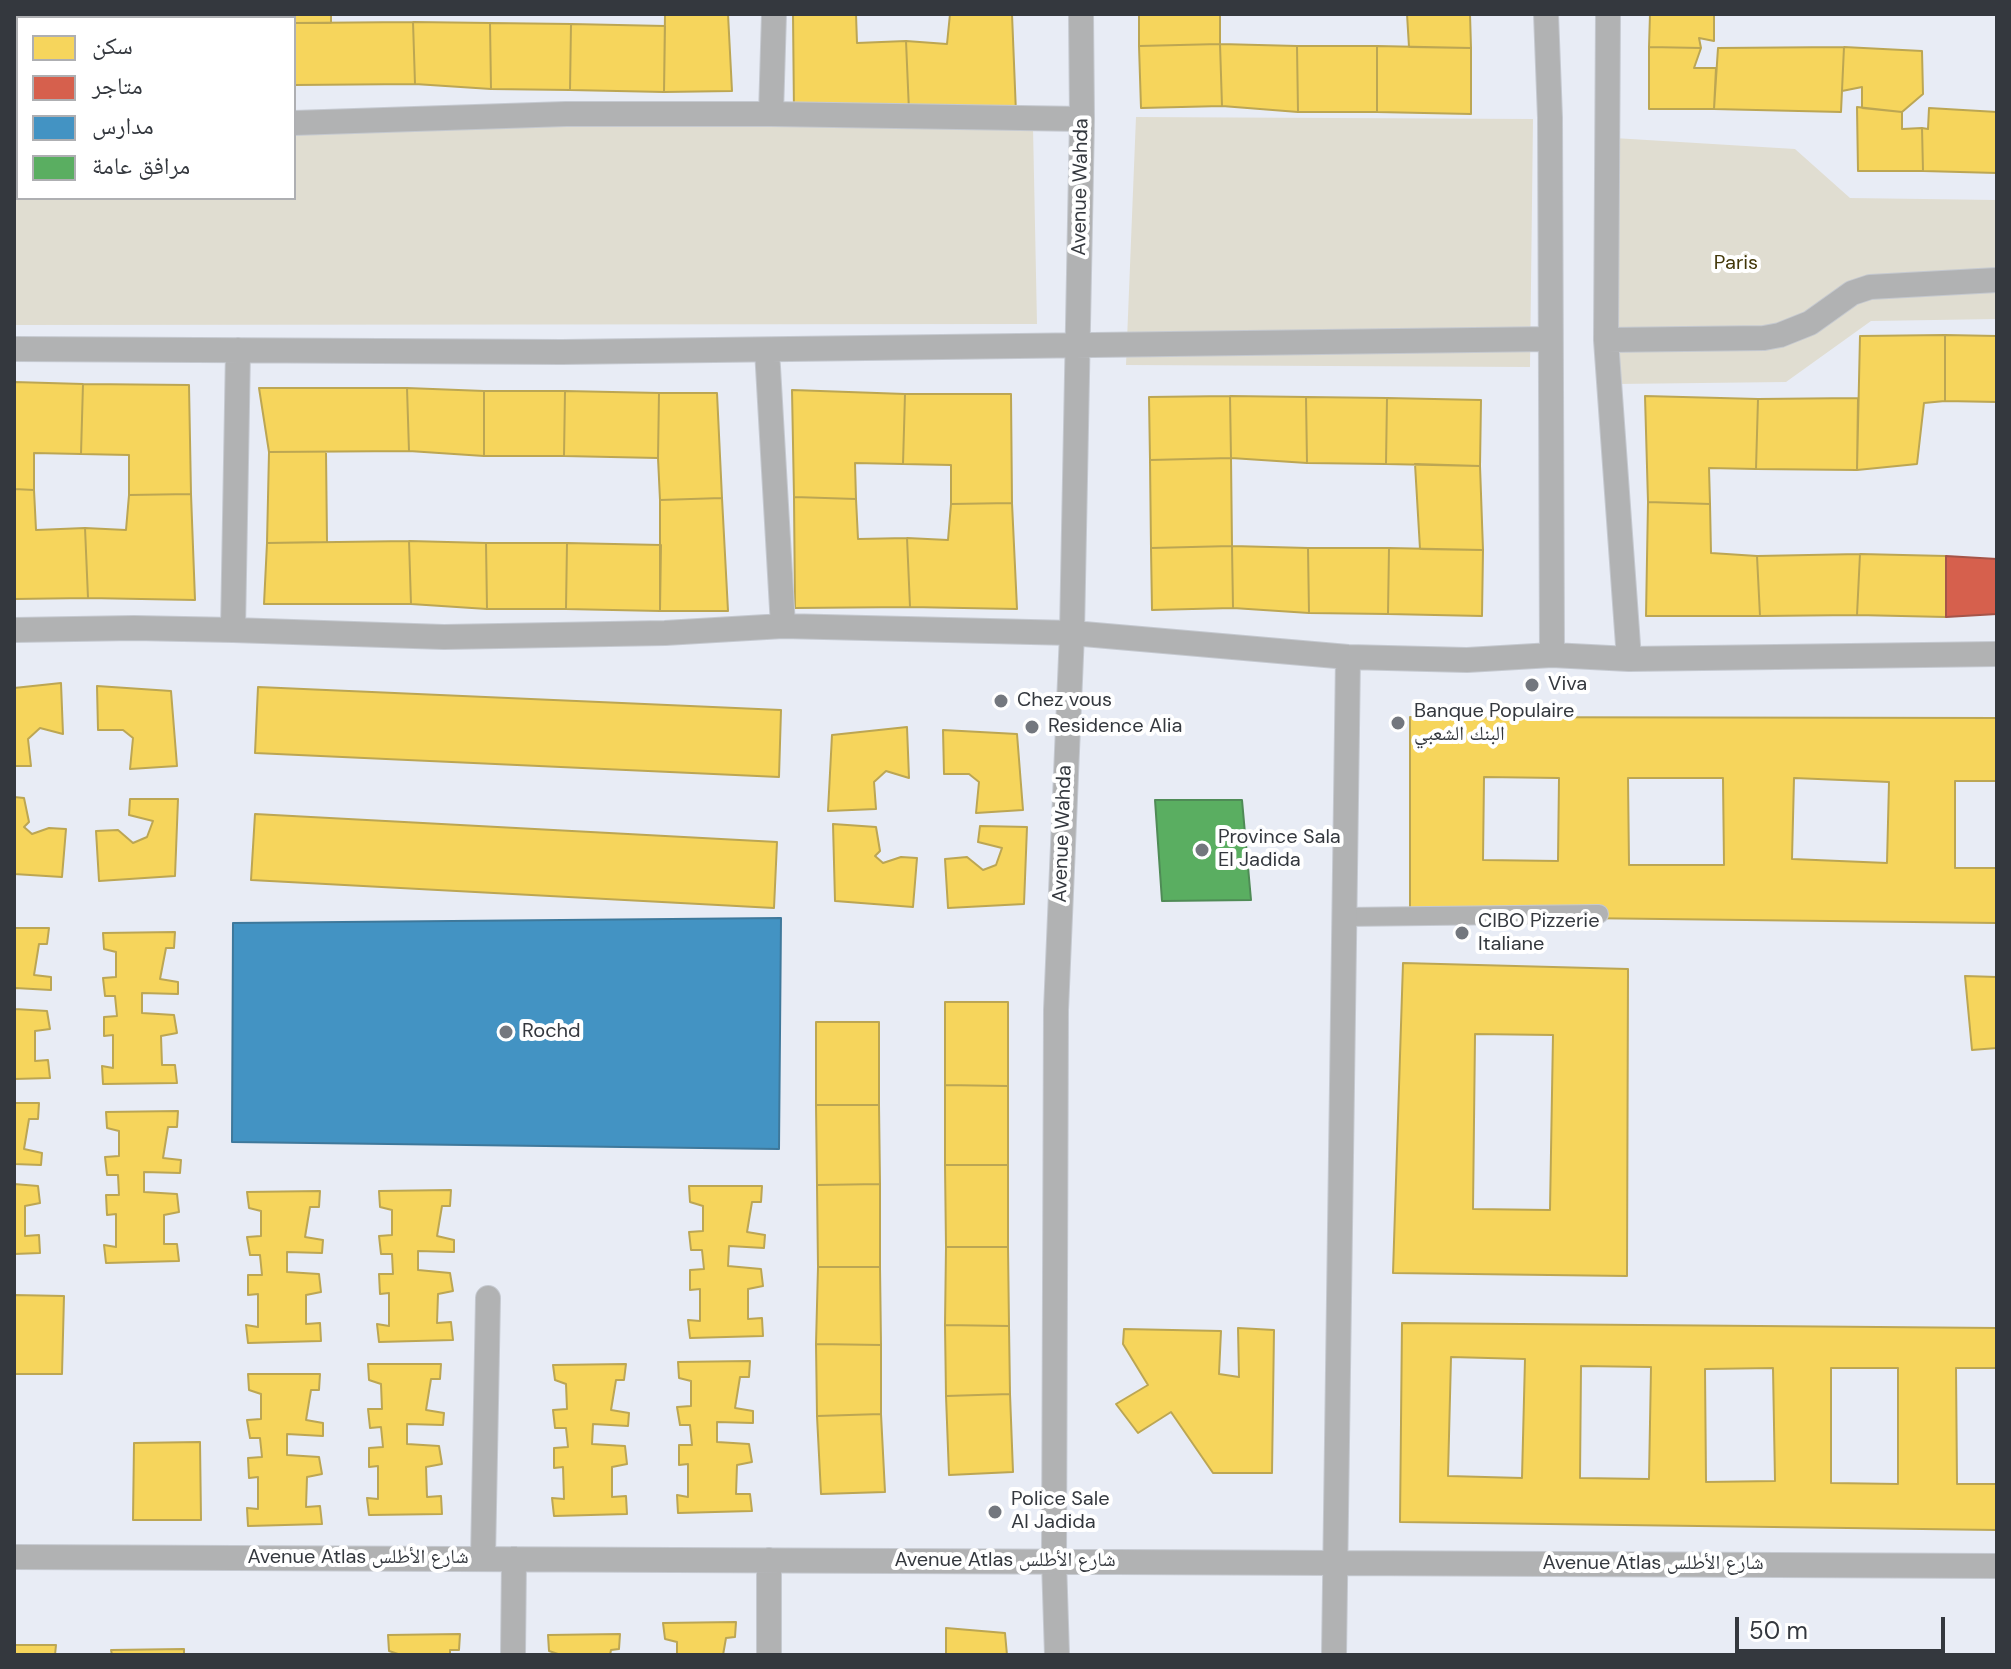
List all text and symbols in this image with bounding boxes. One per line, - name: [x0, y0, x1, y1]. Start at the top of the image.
- legend: [16, 16, 296, 200]
- text: سكن: [92, 30, 133, 61]
- text: متاجر: [92, 70, 143, 101]
- text: مدارس: [92, 110, 154, 141]
- street label: Avenue Wahda: [1068, 118, 1094, 256]
- text: مرافق عامة: [92, 150, 190, 181]
- park label: Paris: [1714, 252, 1758, 276]
- place label: Viva: [1548, 673, 1587, 697]
- marker: Viva: [1523, 676, 1541, 694]
- place label: Chez vous: [1017, 689, 1112, 713]
- marker: Chez vous: [992, 692, 1010, 710]
- place label: Banque Populaire البنك الشعبي: [1414, 700, 1574, 747]
- marker: Banque Populaire البنك الشعبي: [1389, 714, 1407, 732]
- place label: Residence Alia: [1048, 715, 1182, 739]
- marker: Residence Alia: [1023, 718, 1041, 736]
- street label: Avenue Wahda: [1049, 765, 1077, 903]
- place label: Province Sala El Jadida: [1218, 826, 1341, 873]
- marker: Province Sala El Jadida: [1193, 841, 1211, 859]
- place label: CIBO Pizzerie Italiane: [1478, 910, 1600, 957]
- marker: CIBO Pizzerie Italiane: [1453, 924, 1471, 942]
- place label: Rochd: [522, 1020, 581, 1044]
- marker: Rochd: [497, 1023, 515, 1041]
- place label: Police Sale Al Jadida: [1011, 1488, 1110, 1535]
- marker: Police Sale Al Jadida: [986, 1503, 1004, 1521]
- street label: Avenue Atlas شارع الأطلس: [247, 1546, 469, 1570]
- street label: Avenue Atlas شارع الأطلس: [894, 1549, 1116, 1573]
- street label: Avenue Atlas شارع الأطلس: [1542, 1552, 1764, 1576]
- scale bar: [1739, 1601, 1949, 1651]
- text: 50 m: [1749, 1615, 1808, 1646]

